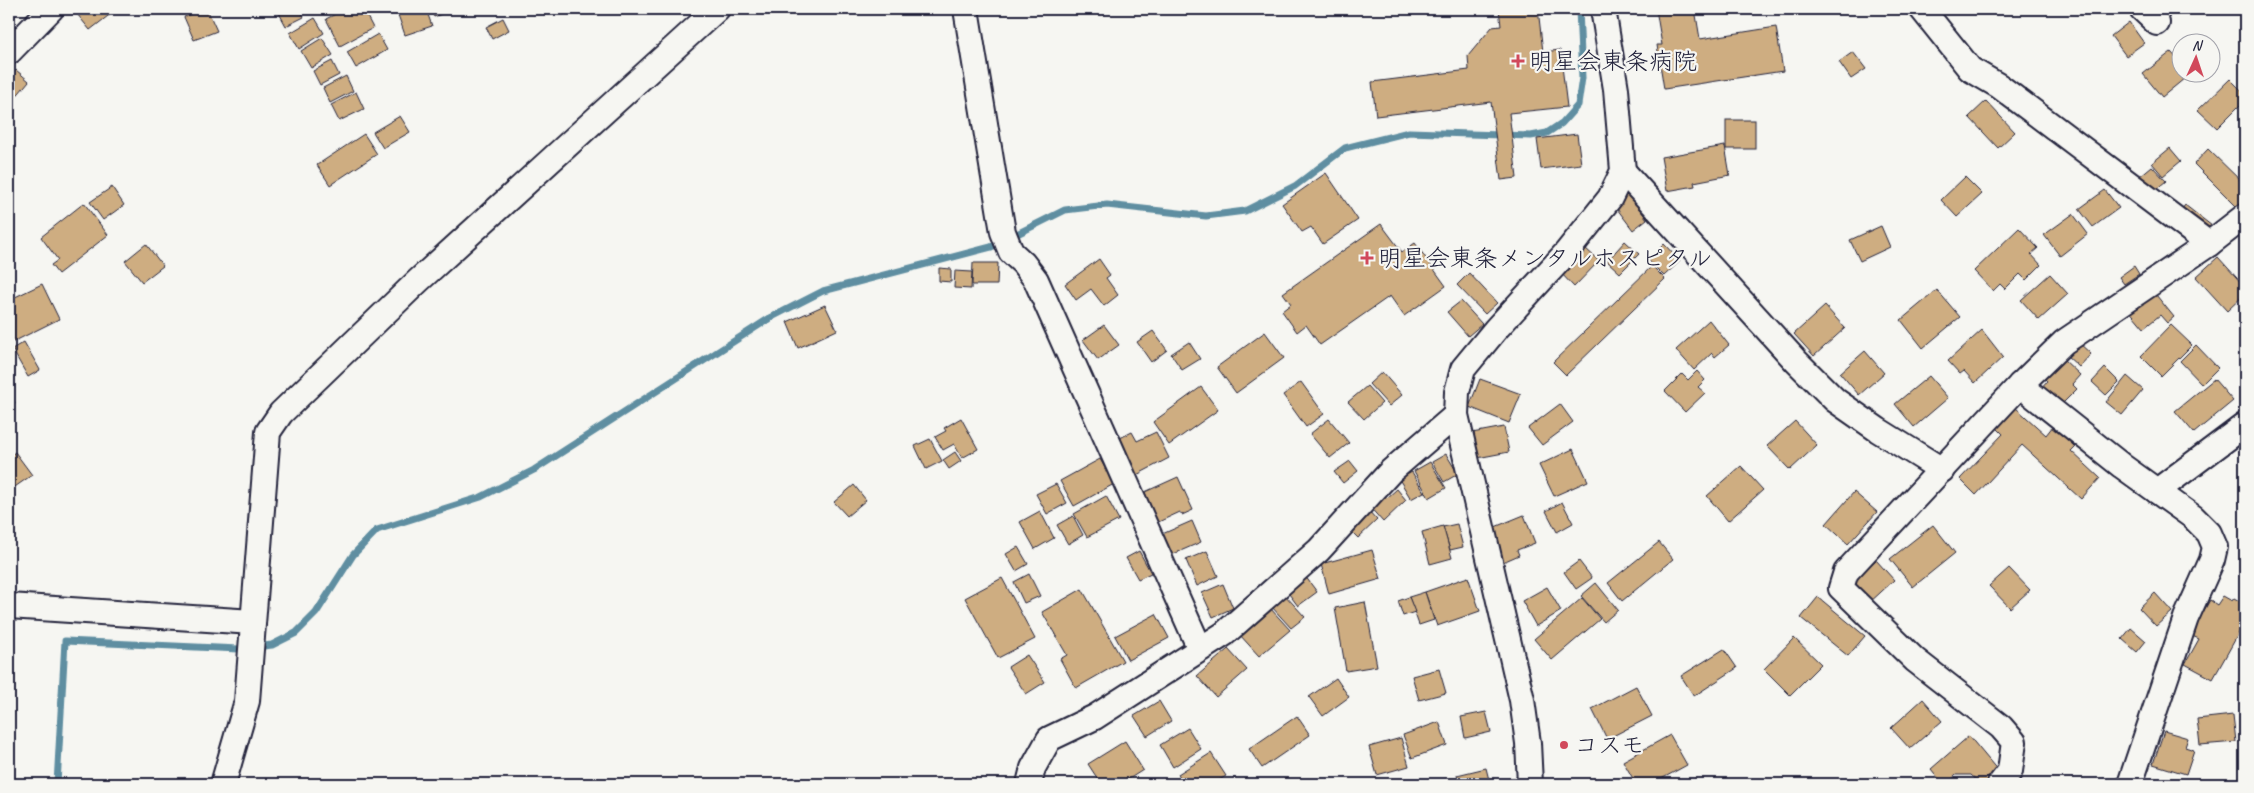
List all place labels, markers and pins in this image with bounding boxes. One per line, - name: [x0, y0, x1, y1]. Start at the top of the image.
- place label: 明星会東条病院: [1529, 46, 1697, 76]
- marker: 明星会東条病院: [1511, 54, 1525, 68]
- place label: 明星会東条メンタルホスピタル: [1378, 243, 1712, 273]
- marker: 明星会東条メンタルホスピタル: [1360, 251, 1374, 265]
- place label: コスモ: [1574, 730, 1645, 760]
- marker: コスモ: [1558, 739, 1570, 751]

